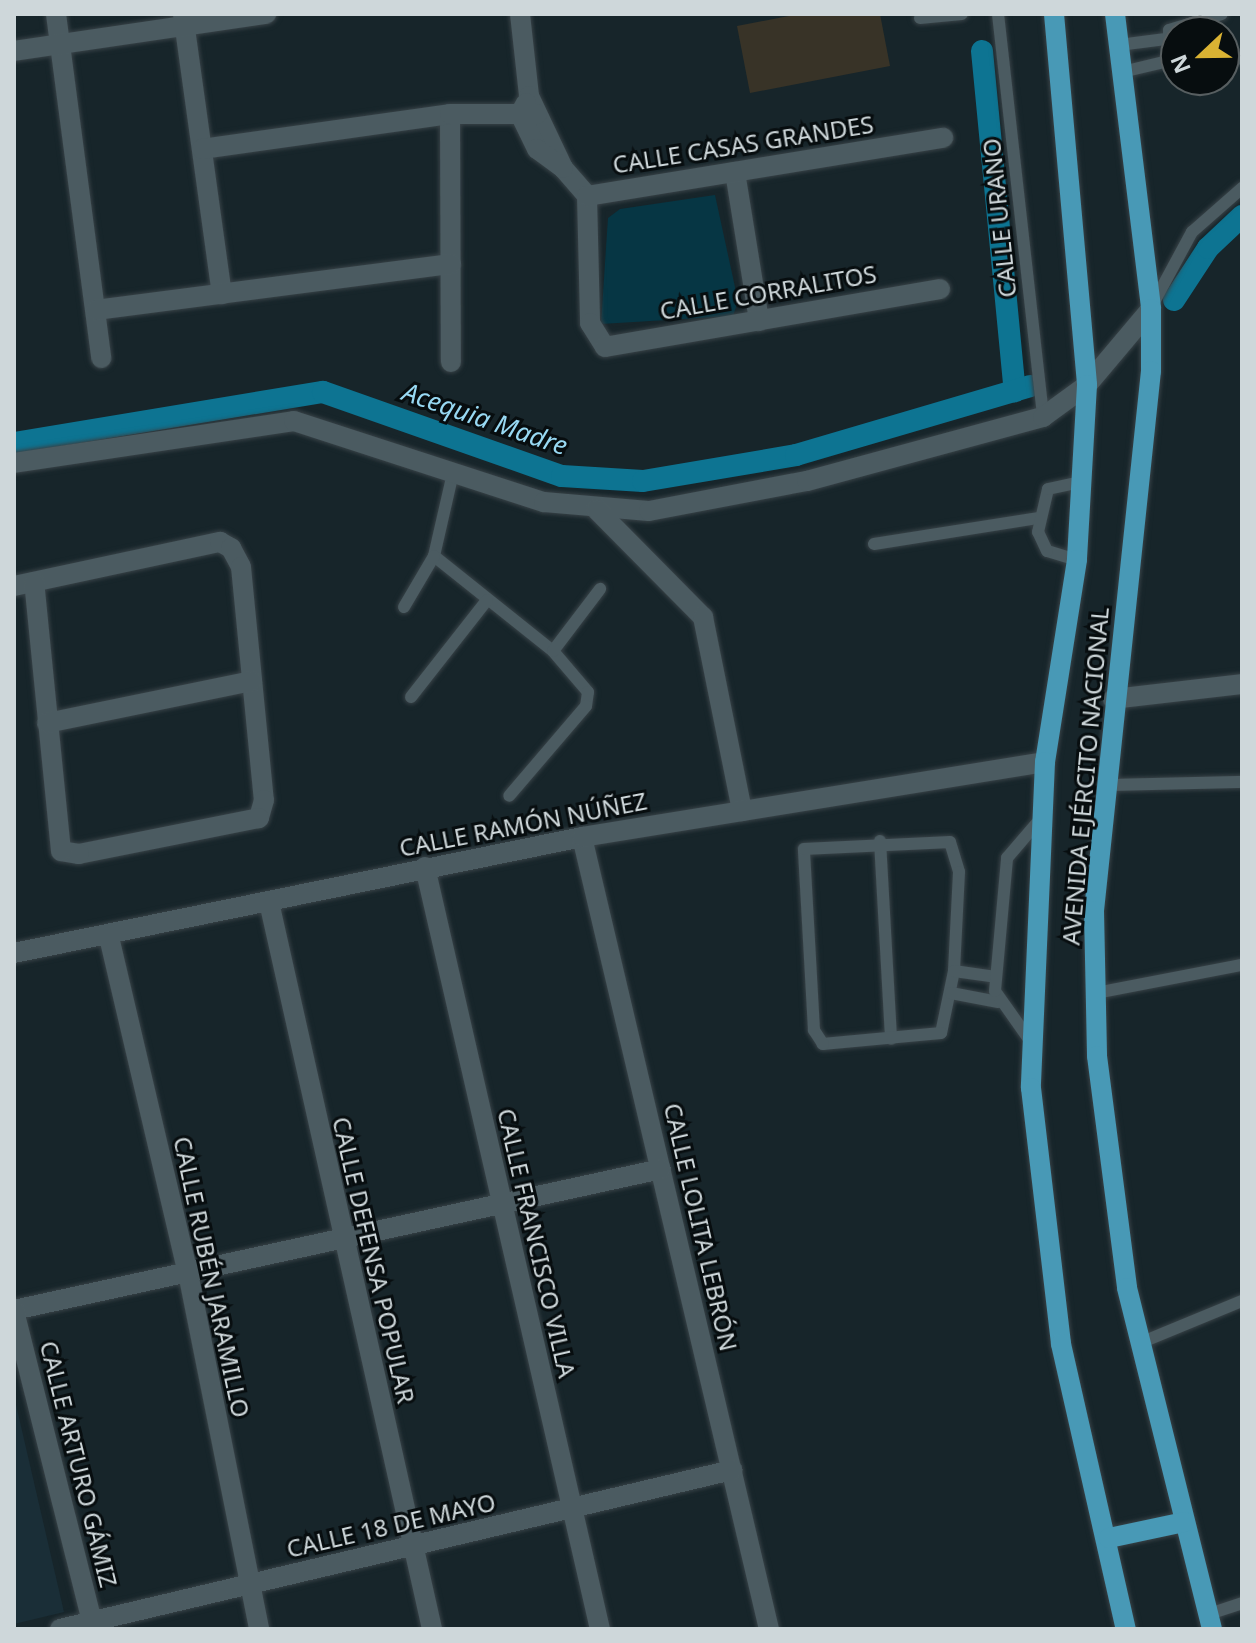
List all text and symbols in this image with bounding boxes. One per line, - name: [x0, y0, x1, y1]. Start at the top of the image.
- north arrow: [1160, 16, 1240, 96]
- text: N: [1162, 50, 1197, 78]
- street label: CALLE CASAS GRANDES: [611, 109, 875, 179]
- street label: CALLE URANO: [976, 137, 1022, 299]
- street label: CALLE CORRALITOS: [657, 259, 879, 325]
- water label: Acequia Madre: [399, 376, 571, 462]
- street label: AVENIDA EJÉRCITO NACIONAL: [1056, 606, 1114, 946]
- street label: CALLE RAMÓN NÚÑEZ: [397, 786, 649, 862]
- street label: CALLE LOLITA LEBRÓN: [658, 1100, 744, 1354]
- street label: CALLE FRANCISCO VILLA: [492, 1106, 582, 1380]
- street label: CALLE DEFENSA POPULAR: [327, 1114, 421, 1406]
- street label: CALLE RUBÉN JARAMILLO: [168, 1134, 256, 1420]
- street label: CALLE ARTURO GÁMIZ: [34, 1338, 124, 1590]
- street label: CALLE 18 DE MAYO: [284, 1487, 498, 1563]

